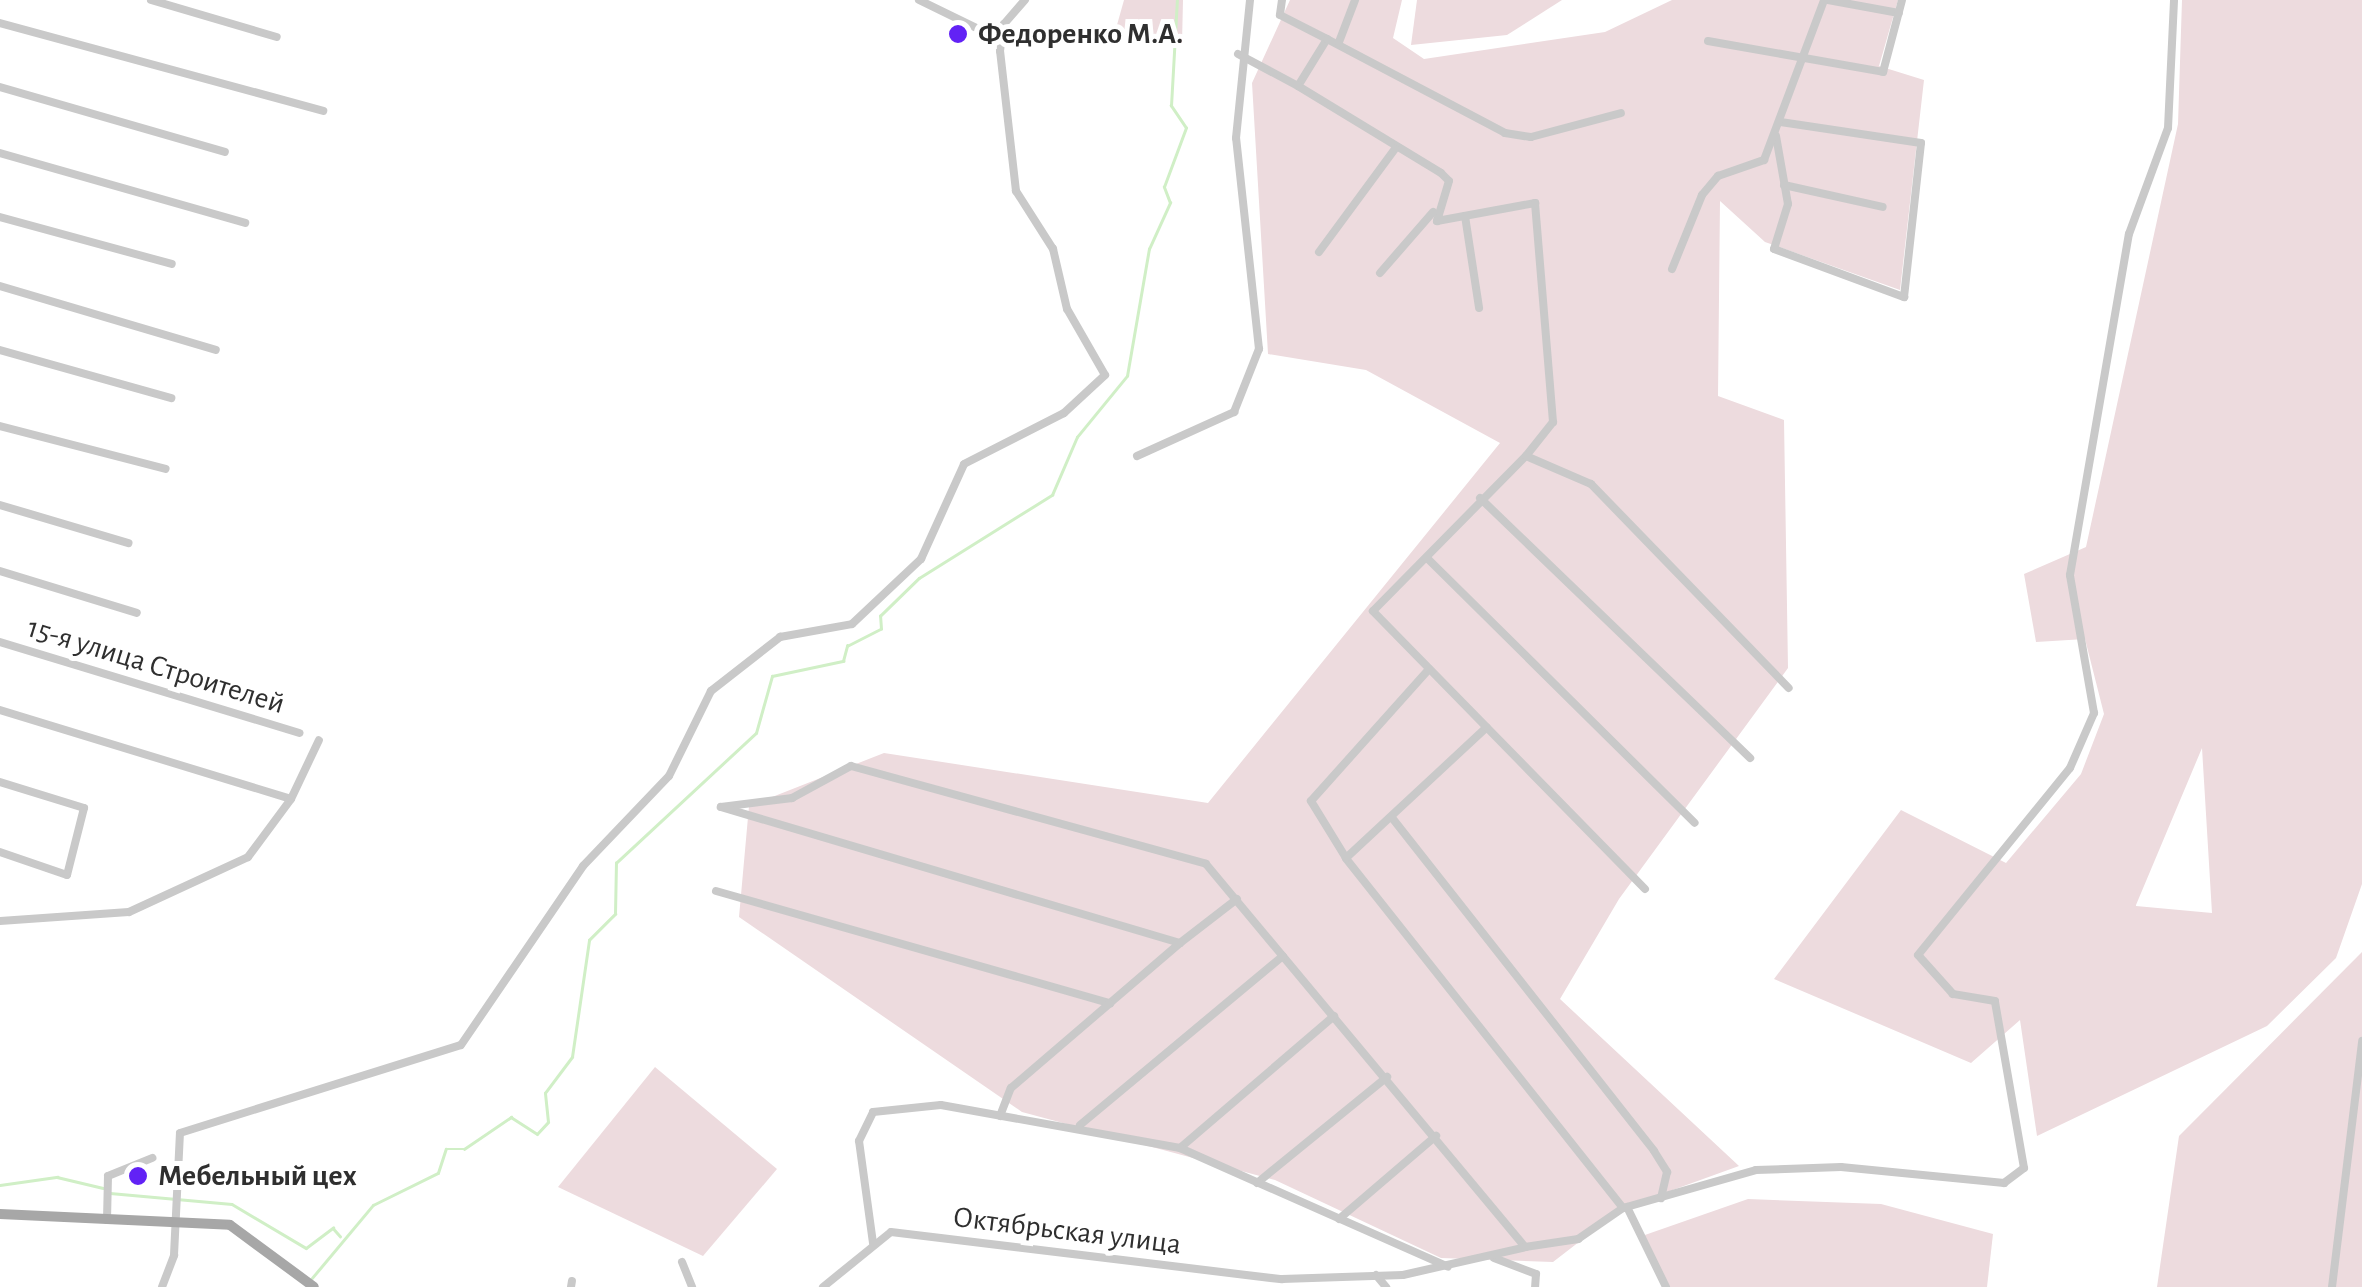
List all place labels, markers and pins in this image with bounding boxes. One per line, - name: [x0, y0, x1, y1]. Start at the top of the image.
- place label: Федоренко М.А.: [978, 16, 1183, 52]
- marker: Федоренко М.А.: [947, 23, 969, 45]
- place label: Мебельный цех: [158, 1158, 357, 1194]
- marker: Мебельный цех: [127, 1165, 149, 1187]

